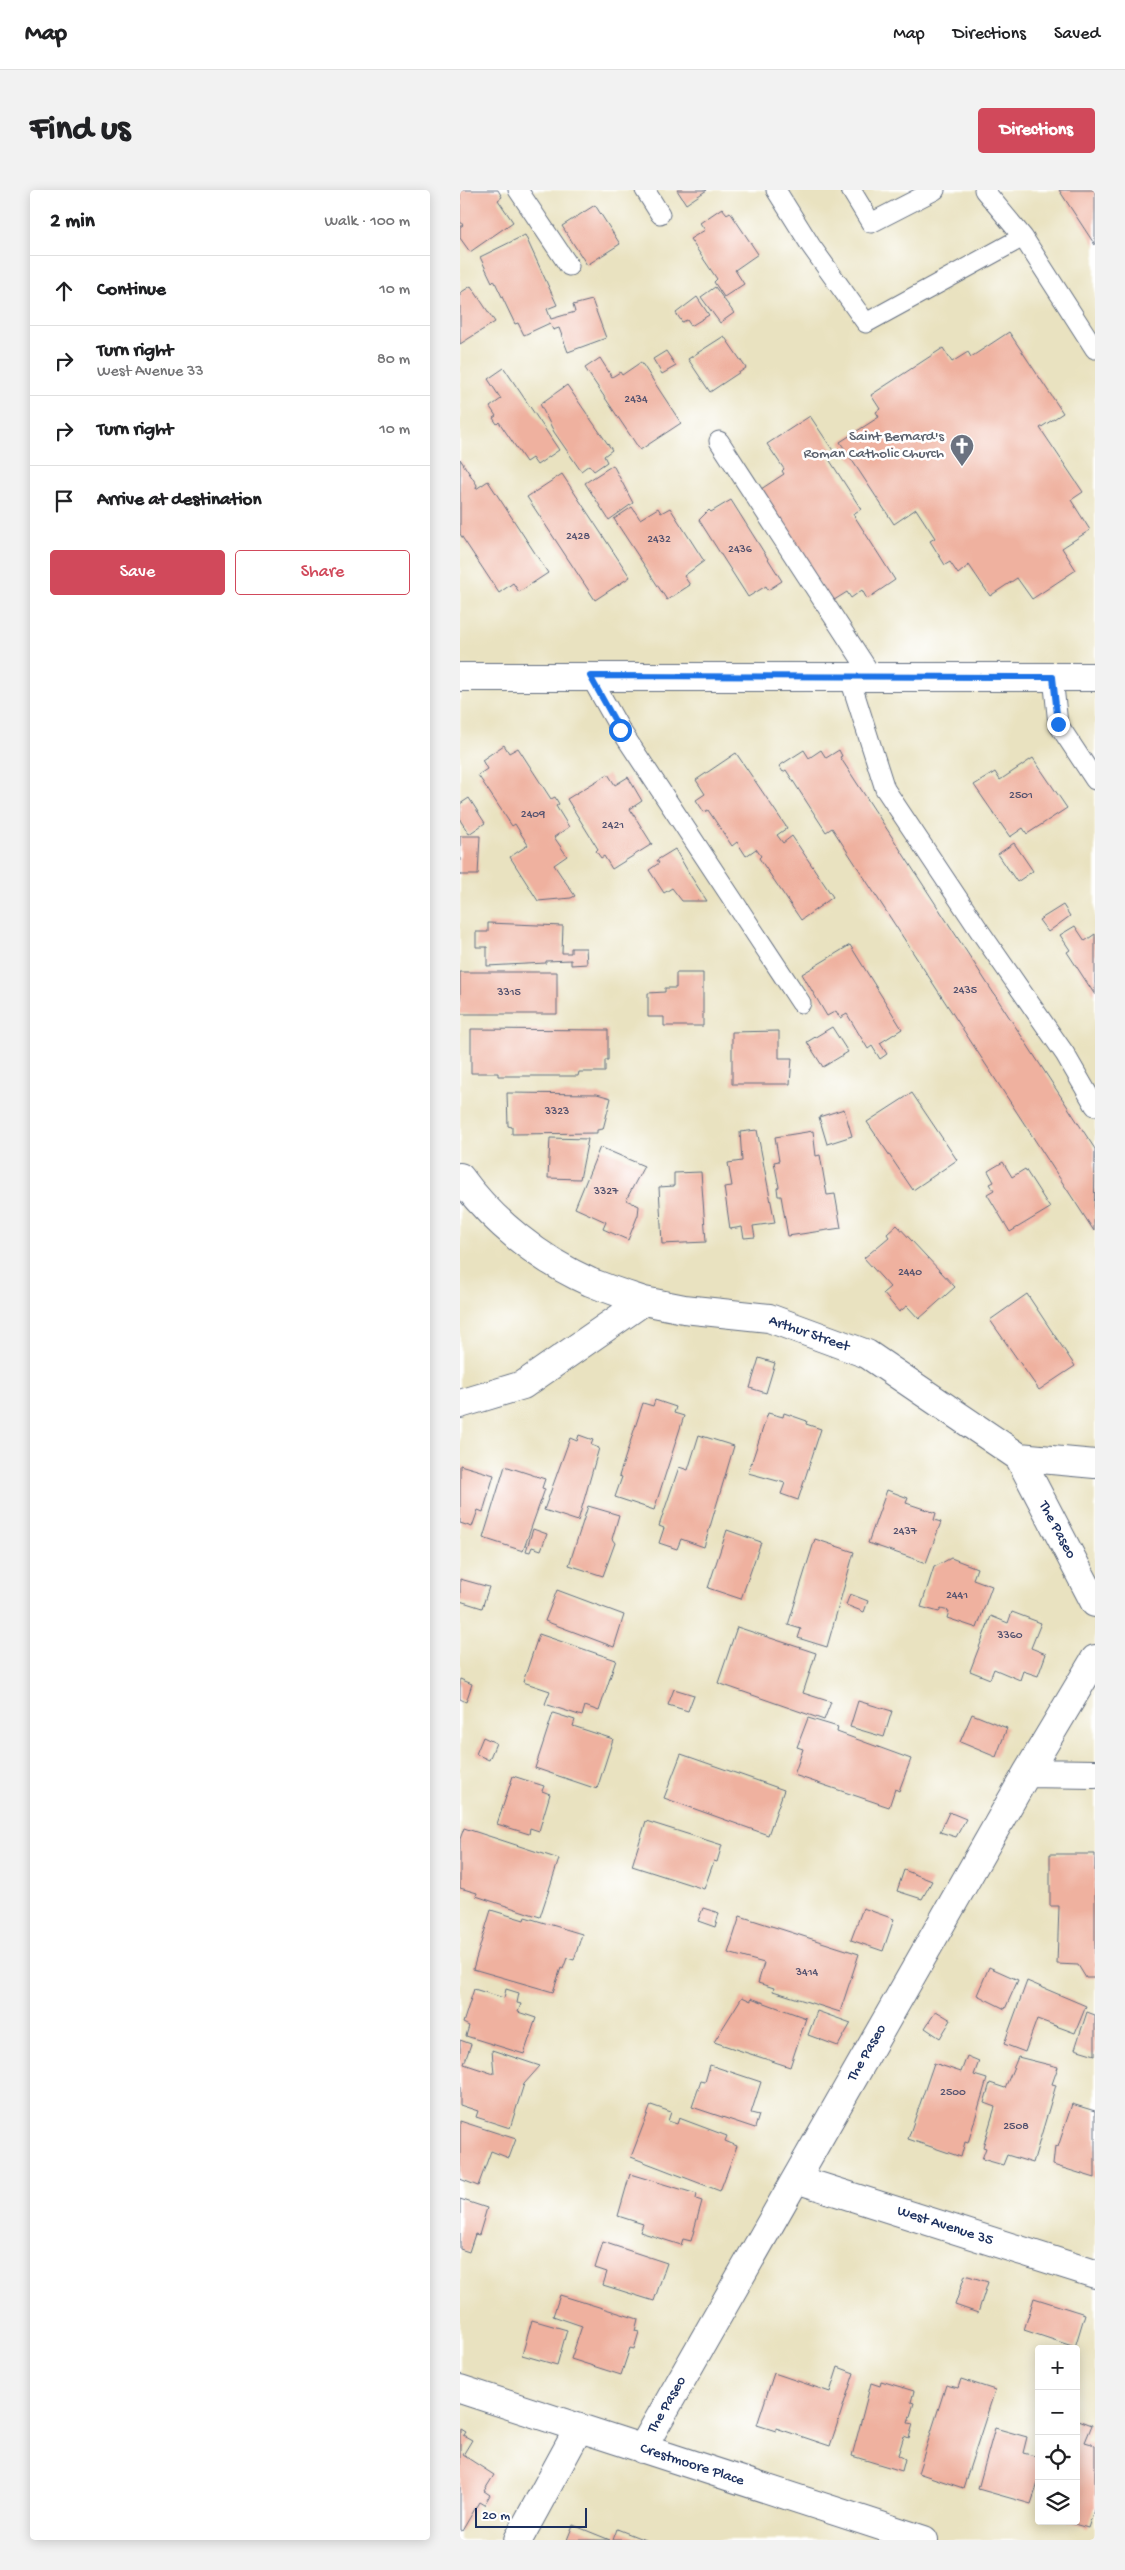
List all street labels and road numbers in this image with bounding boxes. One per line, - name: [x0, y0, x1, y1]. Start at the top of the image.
- street label: Arthur Street: [766, 1312, 854, 1357]
- street label: The Paseo: [1034, 1497, 1080, 1562]
- street label: The Paseo: [843, 2021, 891, 2086]
- street label: West Avenue 35: [895, 2202, 995, 2250]
- street label: The Paseo: [643, 2373, 691, 2438]
- street label: Crestmoore Place: [638, 2440, 747, 2490]

